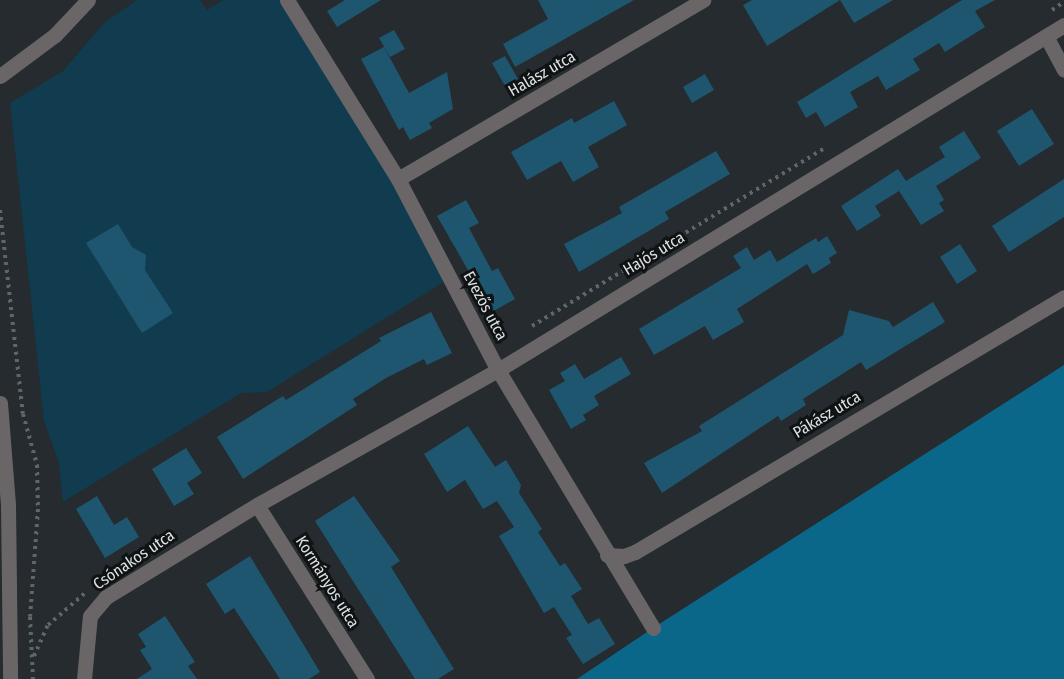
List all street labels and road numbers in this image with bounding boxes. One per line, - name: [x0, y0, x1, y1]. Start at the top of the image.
- street label: Halász utca: [505, 47, 579, 101]
- street label: Hajós utca: [620, 228, 688, 280]
- street label: Evezős utca: [459, 268, 511, 344]
- street label: Pákász utca: [790, 387, 864, 443]
- street label: Csónakos utca: [90, 526, 178, 594]
- street label: Kormányos utca: [291, 533, 363, 631]

